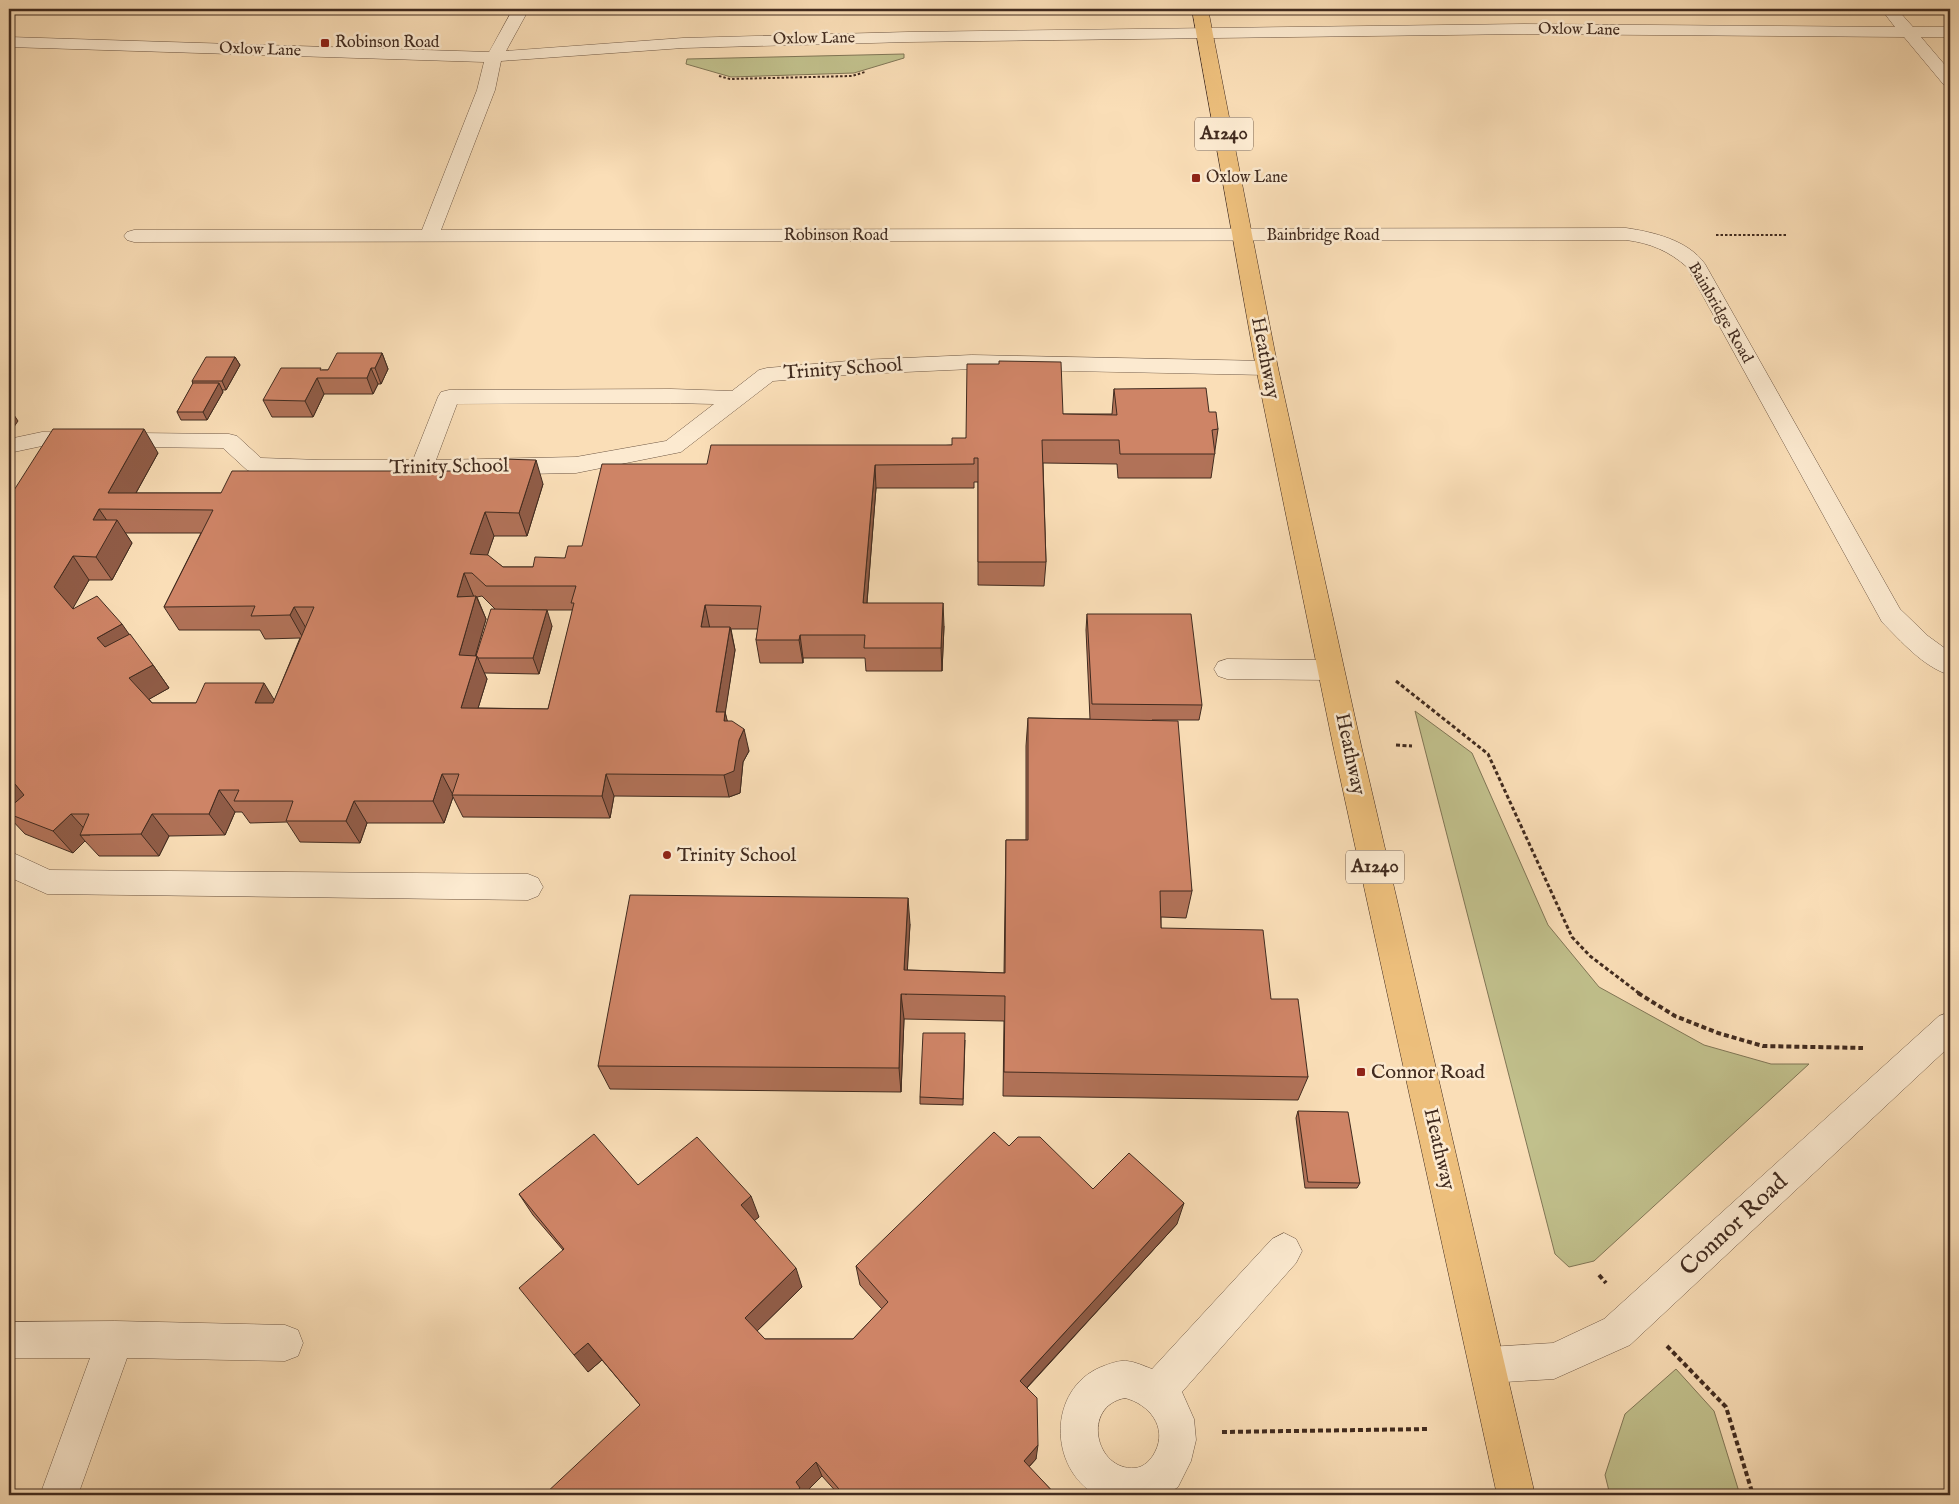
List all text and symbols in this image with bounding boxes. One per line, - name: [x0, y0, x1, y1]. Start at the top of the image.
- street label: Oxlow Lane: [1538, 19, 1620, 41]
- street label: Oxlow Lane: [773, 28, 855, 50]
- place label: Robinson Road: [335, 33, 440, 53]
- marker: Robinson Road: [319, 37, 331, 49]
- street label: Oxlow Lane: [219, 39, 301, 61]
- road number: A1240: [1195, 118, 1253, 150]
- place label: Oxlow Lane: [1206, 168, 1288, 188]
- marker: Oxlow Lane: [1190, 172, 1202, 184]
- street label: Robinson Road: [784, 226, 889, 246]
- street label: Bainbridge Road: [1266, 226, 1380, 246]
- street label: Bainbridge Road: [1683, 259, 1757, 367]
- street label: Heathway: [1245, 315, 1285, 401]
- street label: Trinity School: [783, 352, 904, 386]
- street label: Trinity School: [389, 453, 509, 481]
- street label: Heathway: [1329, 711, 1371, 798]
- place label: Trinity School: [677, 843, 797, 868]
- marker: Trinity School: [661, 849, 673, 861]
- road number: A1240: [1346, 850, 1404, 884]
- place label: Connor Road: [1371, 1060, 1485, 1085]
- marker: Connor Road: [1355, 1066, 1367, 1078]
- street label: Heathway: [1417, 1106, 1461, 1193]
- street label: Connor Road: [1673, 1167, 1795, 1283]

